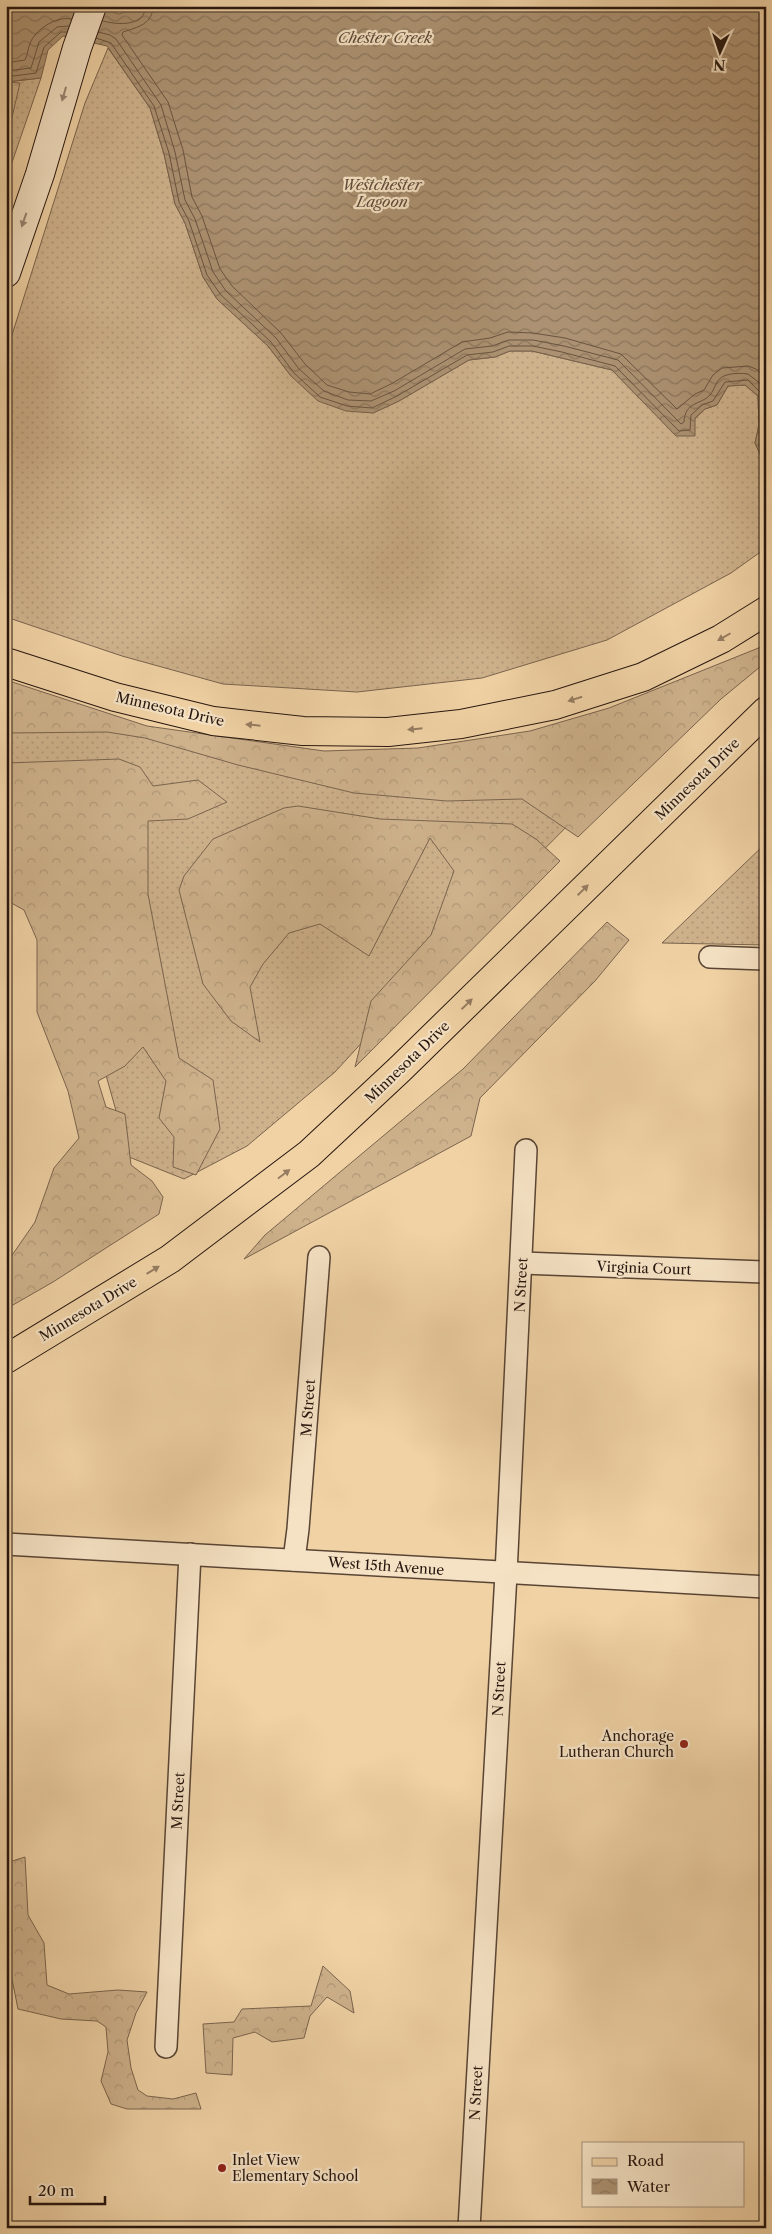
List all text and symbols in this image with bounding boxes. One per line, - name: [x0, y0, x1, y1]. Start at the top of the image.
- water label: Chester Creek: [338, 28, 432, 47]
- north arrow: [694, 28, 744, 78]
- text: N: [713, 56, 726, 74]
- one-way arrow: [59, 87, 67, 102]
- water label: Westchester Lagoon: [342, 175, 423, 211]
- one-way arrow: [20, 213, 28, 228]
- one-way arrow: [718, 632, 731, 641]
- street label: Minnesota Drive: [114, 688, 226, 730]
- one-way arrow: [567, 695, 582, 703]
- one-way arrow: [245, 721, 261, 729]
- one-way arrow: [407, 725, 423, 733]
- street label: Minnesota Drive: [651, 734, 743, 824]
- one-way arrow: [577, 884, 589, 896]
- one-way arrow: [461, 998, 473, 1010]
- street label: Minnesota Drive: [361, 1017, 453, 1107]
- one-way arrow: [277, 1169, 291, 1179]
- street label: N Street: [511, 1257, 531, 1313]
- street label: Virginia Court: [595, 1257, 692, 1279]
- one-way arrow: [146, 1265, 159, 1274]
- street label: Minnesota Drive: [36, 1273, 140, 1345]
- street label: M Street: [297, 1379, 319, 1437]
- street label: West 15th Avenue: [326, 1553, 445, 1579]
- street label: N Street: [489, 1661, 509, 1717]
- place label: Anchorage Lutheran Church: [559, 1727, 674, 1761]
- marker: Anchorage Lutheran Church: [678, 1738, 690, 1750]
- street label: M Street: [168, 1772, 188, 1830]
- street label: N Street: [466, 2065, 486, 2121]
- legend: [582, 2142, 744, 2206]
- place label: Inlet View Elementary School: [232, 2151, 358, 2185]
- text: Road: [627, 2151, 664, 2170]
- marker: Inlet View Elementary School: [216, 2162, 228, 2174]
- scale bar: [30, 2174, 105, 2206]
- text: Water: [626, 2177, 671, 2196]
- text: 20 m: [38, 2181, 74, 2200]

